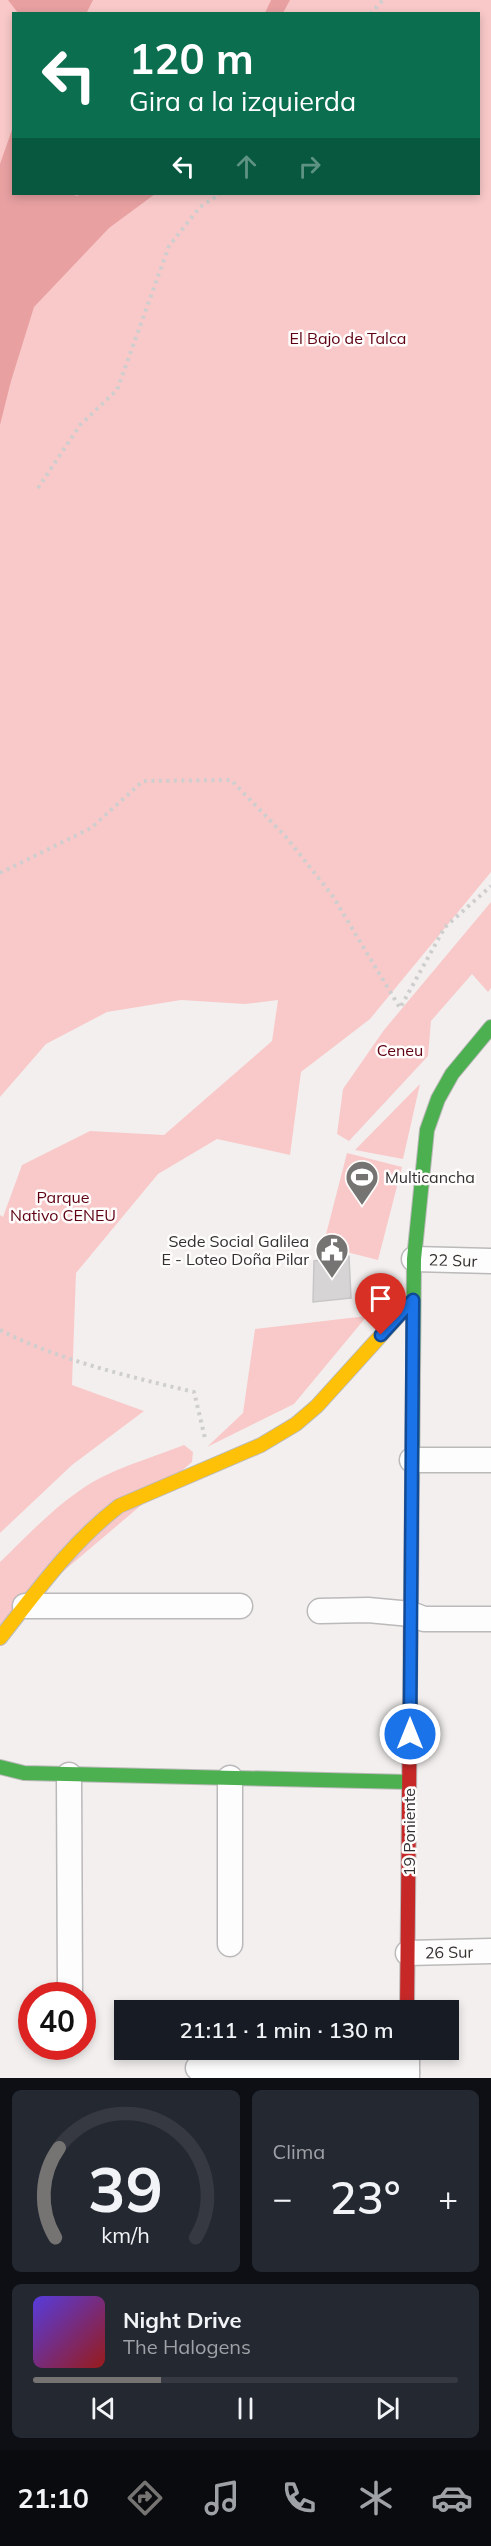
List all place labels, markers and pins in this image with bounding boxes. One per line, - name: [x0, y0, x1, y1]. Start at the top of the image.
- sports icon: Multicancha: [344, 1159, 380, 1206]
- place label: Multicancha: [385, 1167, 475, 1187]
- place label: Sede Social Galilea E - Loteo Doña Pilar: [161, 1231, 309, 1269]
- public building icon: Sede Social Galilea E - Loteo Doña Pilar: [314, 1232, 350, 1279]
- pin: [355, 1273, 406, 1335]

